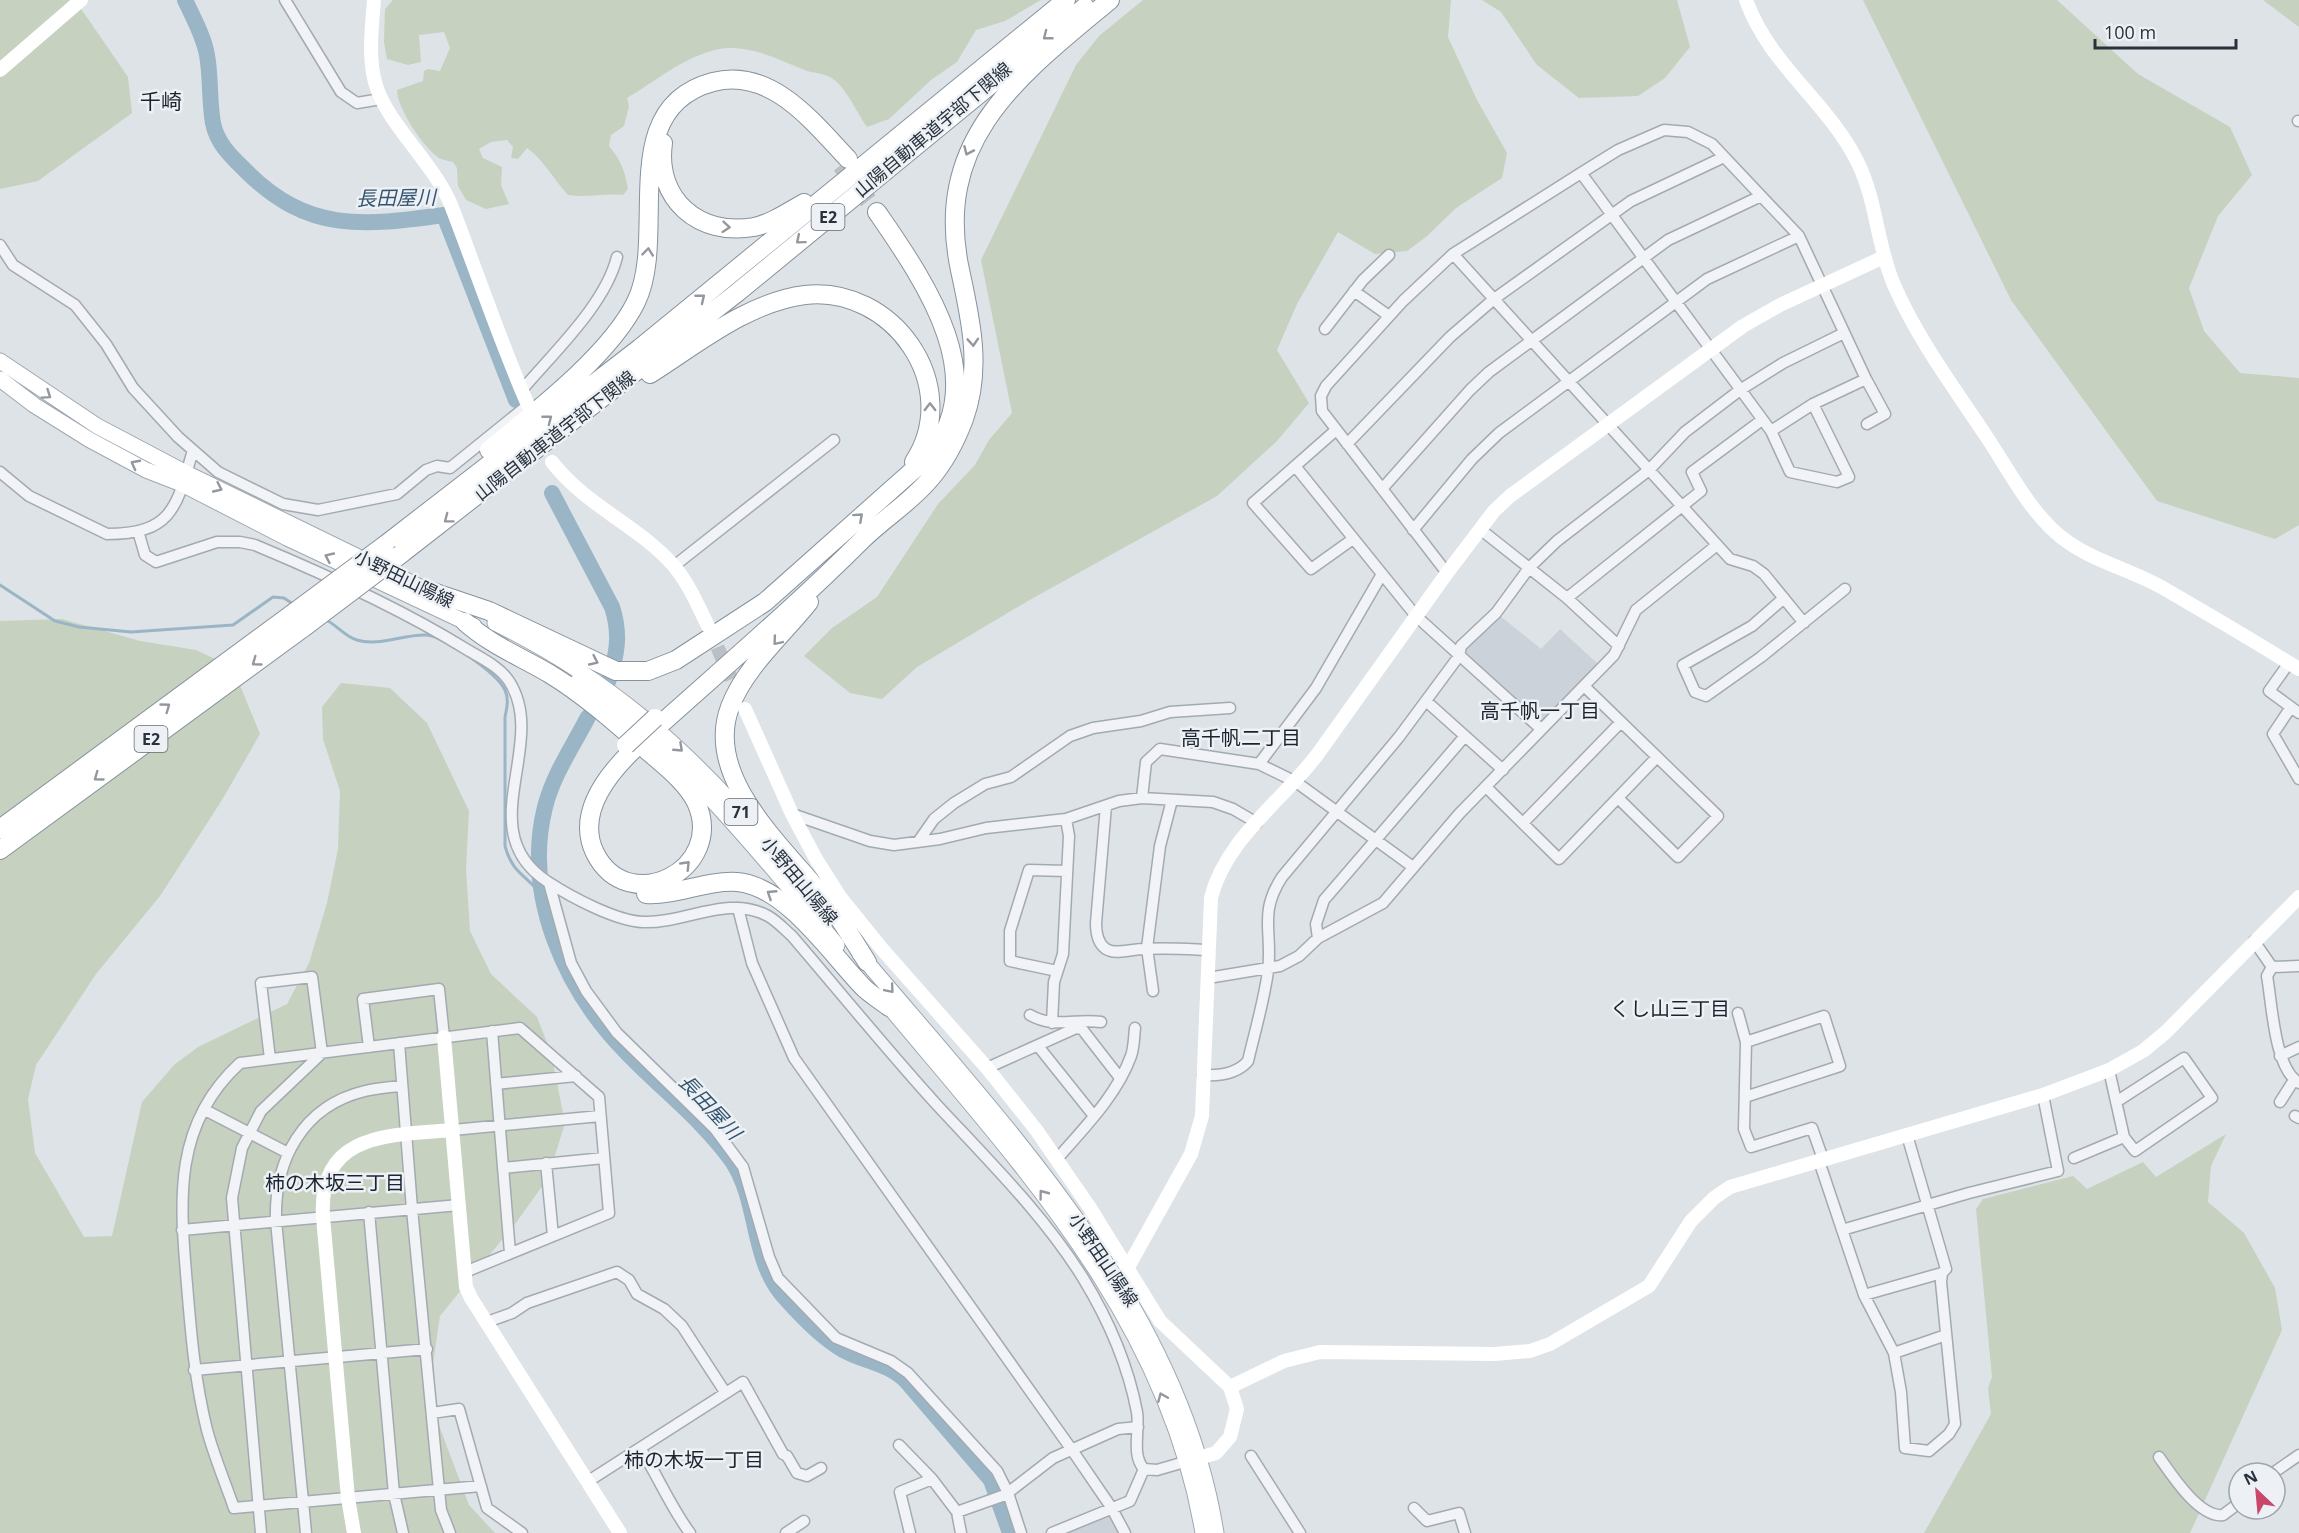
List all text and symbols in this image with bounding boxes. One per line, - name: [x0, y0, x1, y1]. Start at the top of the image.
- scale bar: [2095, 12, 2236, 50]
- text: 100 m: [2104, 20, 2156, 44]
- one-way arrow: [1043, 28, 1054, 39]
- street label: 山陽自動車道宇部下関線: [849, 56, 1016, 202]
- district label: 千崎: [140, 87, 182, 115]
- one-way arrow: [963, 144, 975, 155]
- water label: 長田屋川: [356, 183, 438, 212]
- road number: E2: [812, 204, 844, 230]
- one-way arrow: [722, 221, 731, 234]
- one-way arrow: [796, 233, 807, 244]
- one-way arrow: [641, 248, 654, 257]
- one-way arrow: [694, 295, 705, 306]
- one-way arrow: [966, 338, 979, 347]
- street label: 山陽自動車道宇部下関線: [469, 365, 640, 506]
- one-way arrow: [41, 388, 52, 399]
- one-way arrow: [924, 402, 936, 411]
- one-way arrow: [541, 415, 552, 426]
- one-way arrow: [130, 460, 141, 471]
- one-way arrow: [212, 481, 223, 493]
- one-way arrow: [443, 512, 454, 523]
- one-way arrow: [852, 513, 863, 524]
- street label: 小野田山陽線: [351, 544, 458, 613]
- one-way arrow: [324, 553, 335, 565]
- one-way arrow: [773, 634, 784, 645]
- one-way arrow: [587, 654, 598, 666]
- one-way arrow: [251, 655, 262, 666]
- district label: 高千帆一丁目: [1480, 697, 1600, 724]
- one-way arrow: [159, 703, 170, 714]
- district label: 高千帆二丁目: [1181, 724, 1301, 751]
- road number: E2: [134, 726, 168, 752]
- one-way arrow: [672, 741, 683, 752]
- one-way arrow: [94, 770, 105, 781]
- road number: 71: [724, 799, 758, 825]
- street label: 小野田山陽線: [756, 831, 844, 929]
- one-way arrow: [679, 861, 690, 871]
- one-way arrow: [766, 891, 777, 902]
- one-way arrow: [883, 982, 894, 993]
- district label: くし山三丁目: [1610, 995, 1730, 1022]
- water label: 長田屋川: [673, 1068, 749, 1147]
- district label: 柿の木坂三丁目: [265, 1169, 405, 1196]
- one-way arrow: [1039, 1189, 1050, 1200]
- street label: 小野田山陽線: [1064, 1208, 1144, 1311]
- one-way arrow: [1157, 1392, 1169, 1403]
- district label: 柿の木坂一丁目: [624, 1446, 764, 1473]
- north arrow: [2227, 1461, 2287, 1521]
- text: N: [2240, 1465, 2261, 1490]

